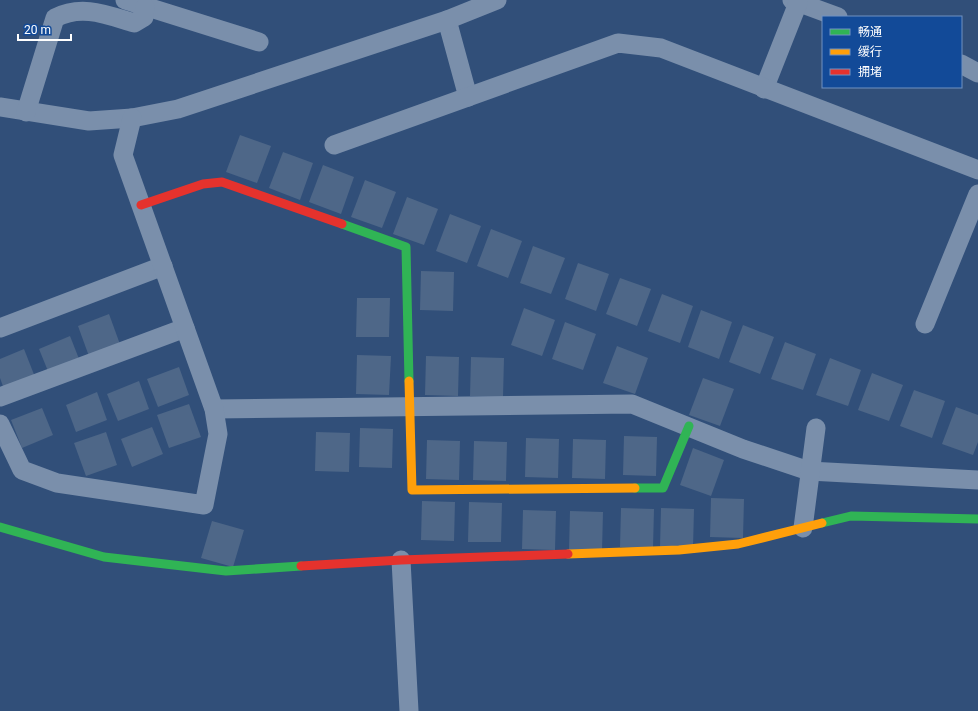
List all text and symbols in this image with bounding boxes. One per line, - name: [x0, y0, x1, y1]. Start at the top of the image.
- scale bar: [18, 16, 71, 42]
- legend: [822, 16, 962, 88]
- text: 20 m: [24, 23, 51, 37]
- text: 畅通: [858, 25, 882, 39]
- text: 缓行: [858, 45, 882, 59]
- text: 拥堵: [858, 65, 882, 79]

